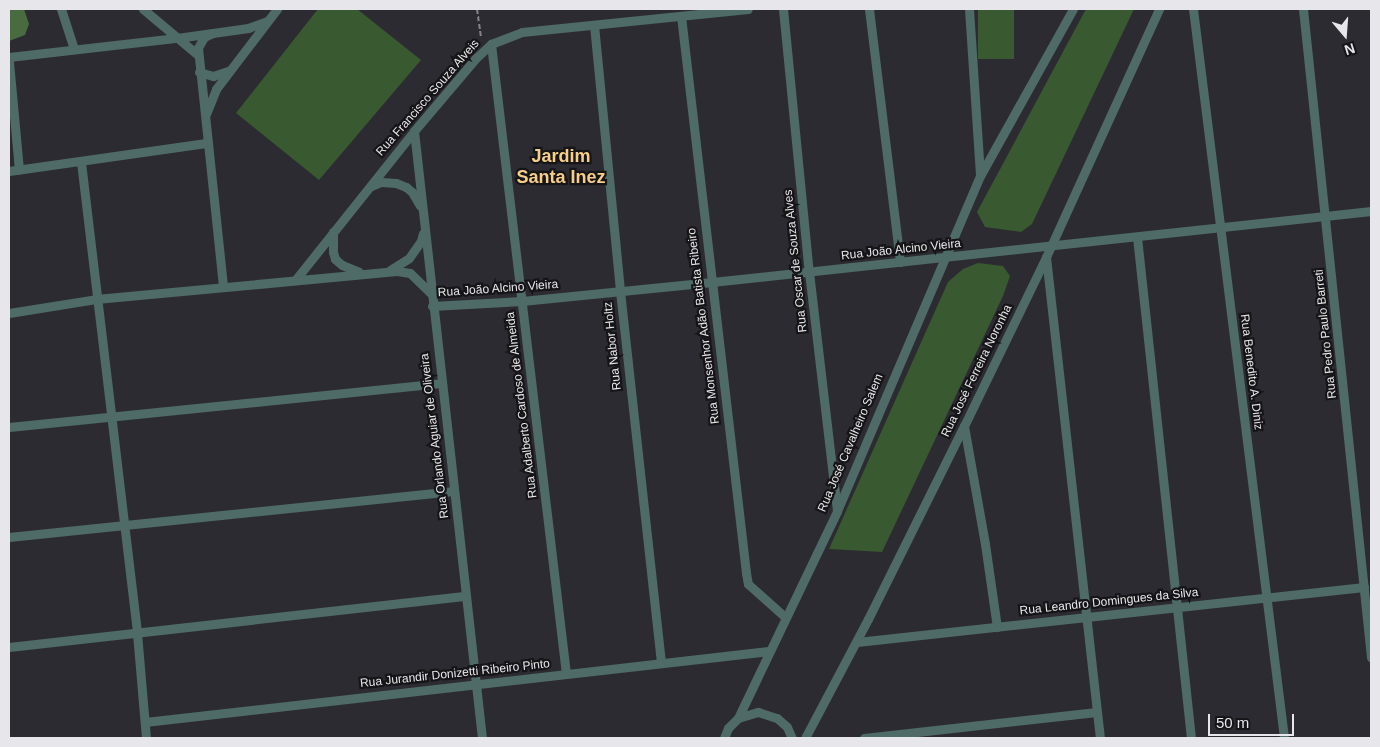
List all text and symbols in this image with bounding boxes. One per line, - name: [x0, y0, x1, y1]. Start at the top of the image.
- north arrow: [1320, 10, 1370, 60]
- street label: Rua Francisco Souza Alveis: [373, 37, 483, 159]
- text: N: [1342, 40, 1357, 58]
- district label: Jardim Santa Inez: [516, 146, 606, 188]
- street label: Rua Oscar de Souza Alves: [781, 189, 811, 333]
- street label: Rua Monsenhor Adão Batista Ribeiro: [685, 227, 723, 425]
- street label: Rua João Alcino Vieira: [840, 237, 962, 263]
- street label: Rua Pedro Paulo Barreti: [1312, 269, 1340, 399]
- street label: Rua João Alcino Vieira: [437, 278, 559, 300]
- street label: Rua Nabor Holtz: [601, 301, 625, 391]
- street label: Rua José Ferreira Noronha: [939, 303, 1015, 439]
- street label: Rua Adalberto Cardoso de Almeida: [503, 310, 541, 500]
- street label: Rua Benedito A. Diniz: [1237, 313, 1265, 431]
- street label: Rua Orlando Aguiar de Oliveira: [418, 352, 452, 520]
- street label: Rua José Cavalheiro Salem: [815, 372, 887, 514]
- street label: Rua Leandro Domingues da Silva: [1019, 585, 1199, 619]
- street label: Rua Jurandir Donizetti Ribeiro Pinto: [359, 657, 551, 691]
- scale bar: [1210, 704, 1296, 736]
- text: 50 m: [1216, 714, 1249, 731]

